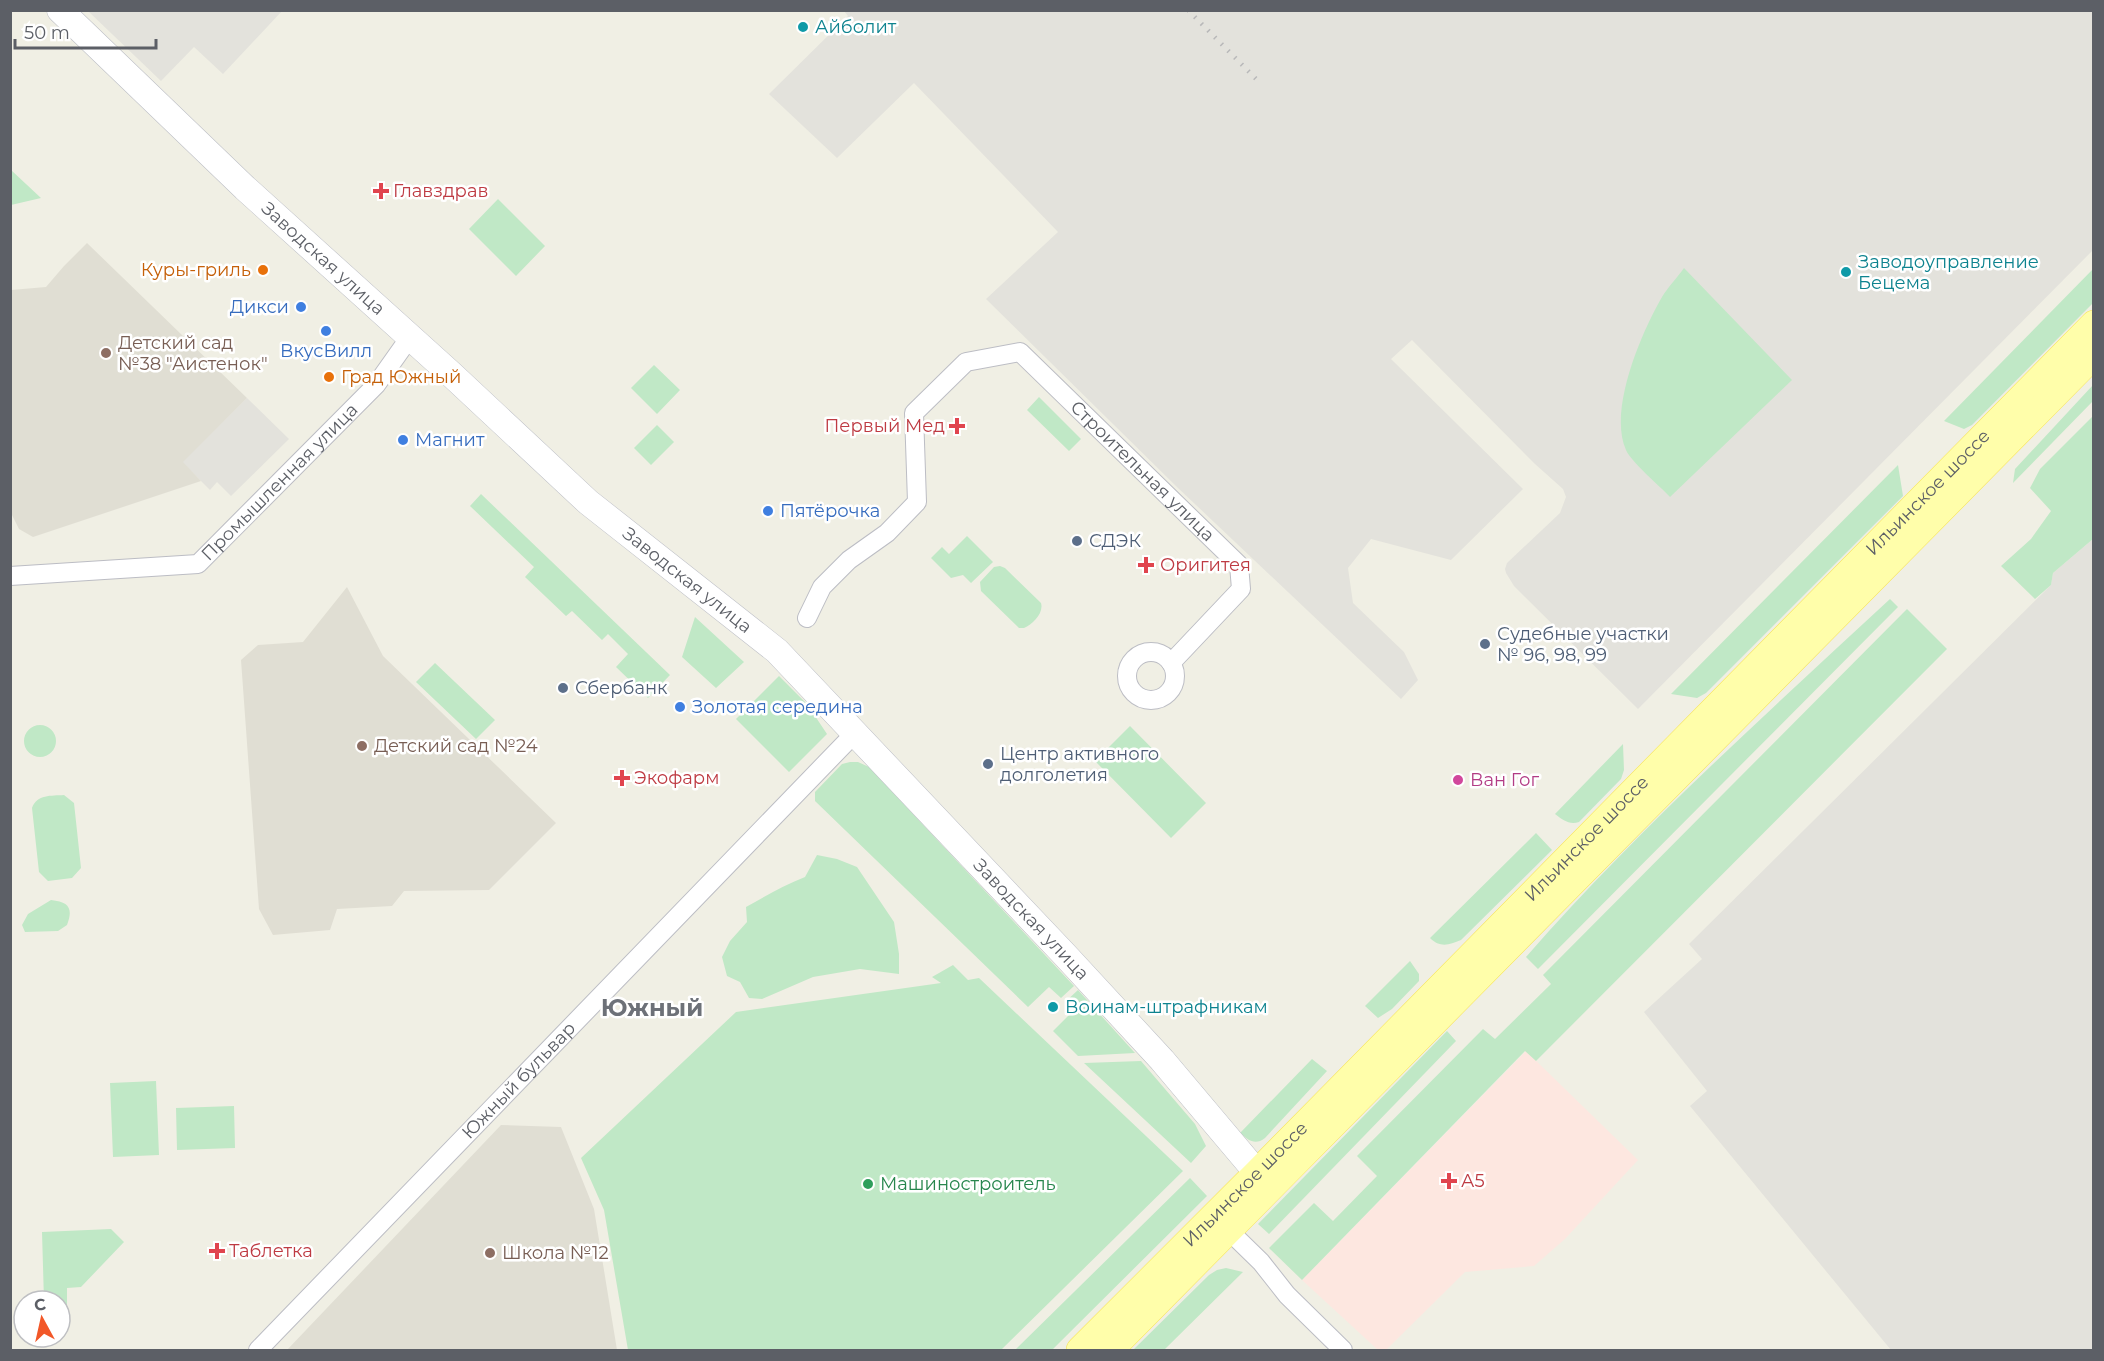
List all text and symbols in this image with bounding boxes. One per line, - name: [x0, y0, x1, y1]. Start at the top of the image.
- scale bar: [15, 12, 156, 50]
- place label: Айболит: [815, 16, 897, 38]
- marker: Айболит: [796, 20, 810, 34]
- text: 50 m: [24, 22, 70, 44]
- place label: Главздрав: [393, 180, 488, 202]
- marker: Главздрав: [374, 184, 388, 198]
- street label: Заводская улица: [257, 197, 389, 320]
- place label: Заводоуправление Бецема: [1858, 251, 2039, 294]
- place label: Куры-гриль: [141, 259, 251, 281]
- marker: Куры-гриль: [256, 263, 270, 277]
- marker: Заводоуправление Бецема: [1839, 265, 1853, 279]
- place label: Дикси: [230, 296, 289, 318]
- marker: Дикси: [294, 300, 308, 314]
- marker: ВкусВилл: [319, 324, 333, 338]
- place label: Детский сад №38 "Аистенок": [118, 332, 268, 375]
- place label: ВкусВилл: [280, 340, 372, 362]
- marker: Детский сад №38 "Аистенок": [99, 346, 113, 360]
- place label: Град Южный: [341, 366, 461, 388]
- marker: Град Южный: [322, 370, 336, 384]
- street label: Строительная улица: [1066, 396, 1219, 546]
- street label: Промышленная улица: [197, 399, 362, 565]
- place label: Первый Мед: [825, 415, 945, 437]
- marker: Первый Мед: [950, 419, 964, 433]
- street label: Ильинское шоссе: [1861, 425, 1995, 560]
- place label: Магнит: [415, 429, 485, 451]
- marker: Магнит: [396, 433, 410, 447]
- place label: Пятёрочка: [780, 500, 880, 522]
- marker: Пятёрочка: [761, 504, 775, 518]
- street label: Заводская улица: [618, 522, 756, 638]
- place label: СДЭК: [1089, 530, 1142, 552]
- marker: СДЭК: [1070, 534, 1084, 548]
- place label: Оригитея: [1160, 554, 1251, 576]
- marker: Оригитея: [1137, 556, 1155, 574]
- place label: Судебные участки № 96, 98, 99: [1497, 623, 1669, 666]
- marker: Судебные участки № 96, 98, 99: [1478, 637, 1492, 651]
- place label: Сбербанк: [575, 677, 668, 699]
- marker: Сбербанк: [556, 681, 570, 695]
- place label: Золотая середина: [692, 696, 863, 718]
- marker: Золотая середина: [673, 700, 687, 714]
- place label: Детский сад №24: [374, 735, 538, 757]
- marker: Детский сад №24: [355, 739, 369, 753]
- place label: Центр активного долголетия: [1000, 743, 1159, 786]
- marker: Центр активного долголетия: [981, 757, 995, 771]
- place label: Экофарм: [634, 767, 719, 789]
- place label: Ван Гог: [1470, 769, 1539, 791]
- marker: Экофарм: [615, 771, 629, 785]
- street label: Ильинское шоссе: [1520, 771, 1653, 906]
- marker: Ван Гог: [1451, 773, 1465, 787]
- street label: Заводская улица: [969, 854, 1093, 985]
- district label: Южный: [601, 993, 703, 1022]
- place label: Воинам-штрафникам: [1065, 996, 1268, 1018]
- marker: Воинам-штрафникам: [1046, 1000, 1060, 1014]
- street label: Южный бульвар: [457, 1017, 580, 1144]
- street label: Ильинское шоссе: [1178, 1117, 1312, 1252]
- place label: А5: [1461, 1170, 1485, 1192]
- place label: Машиностроитель: [880, 1173, 1056, 1195]
- marker: А5: [1442, 1174, 1456, 1188]
- marker: Машиностроитель: [861, 1177, 875, 1191]
- place label: Таблетка: [229, 1240, 313, 1262]
- place label: Школа №12: [502, 1242, 609, 1264]
- marker: Таблетка: [210, 1244, 224, 1258]
- marker: Школа №12: [483, 1246, 497, 1260]
- north arrow: [12, 1289, 72, 1349]
- text: С: [33, 1294, 47, 1315]

